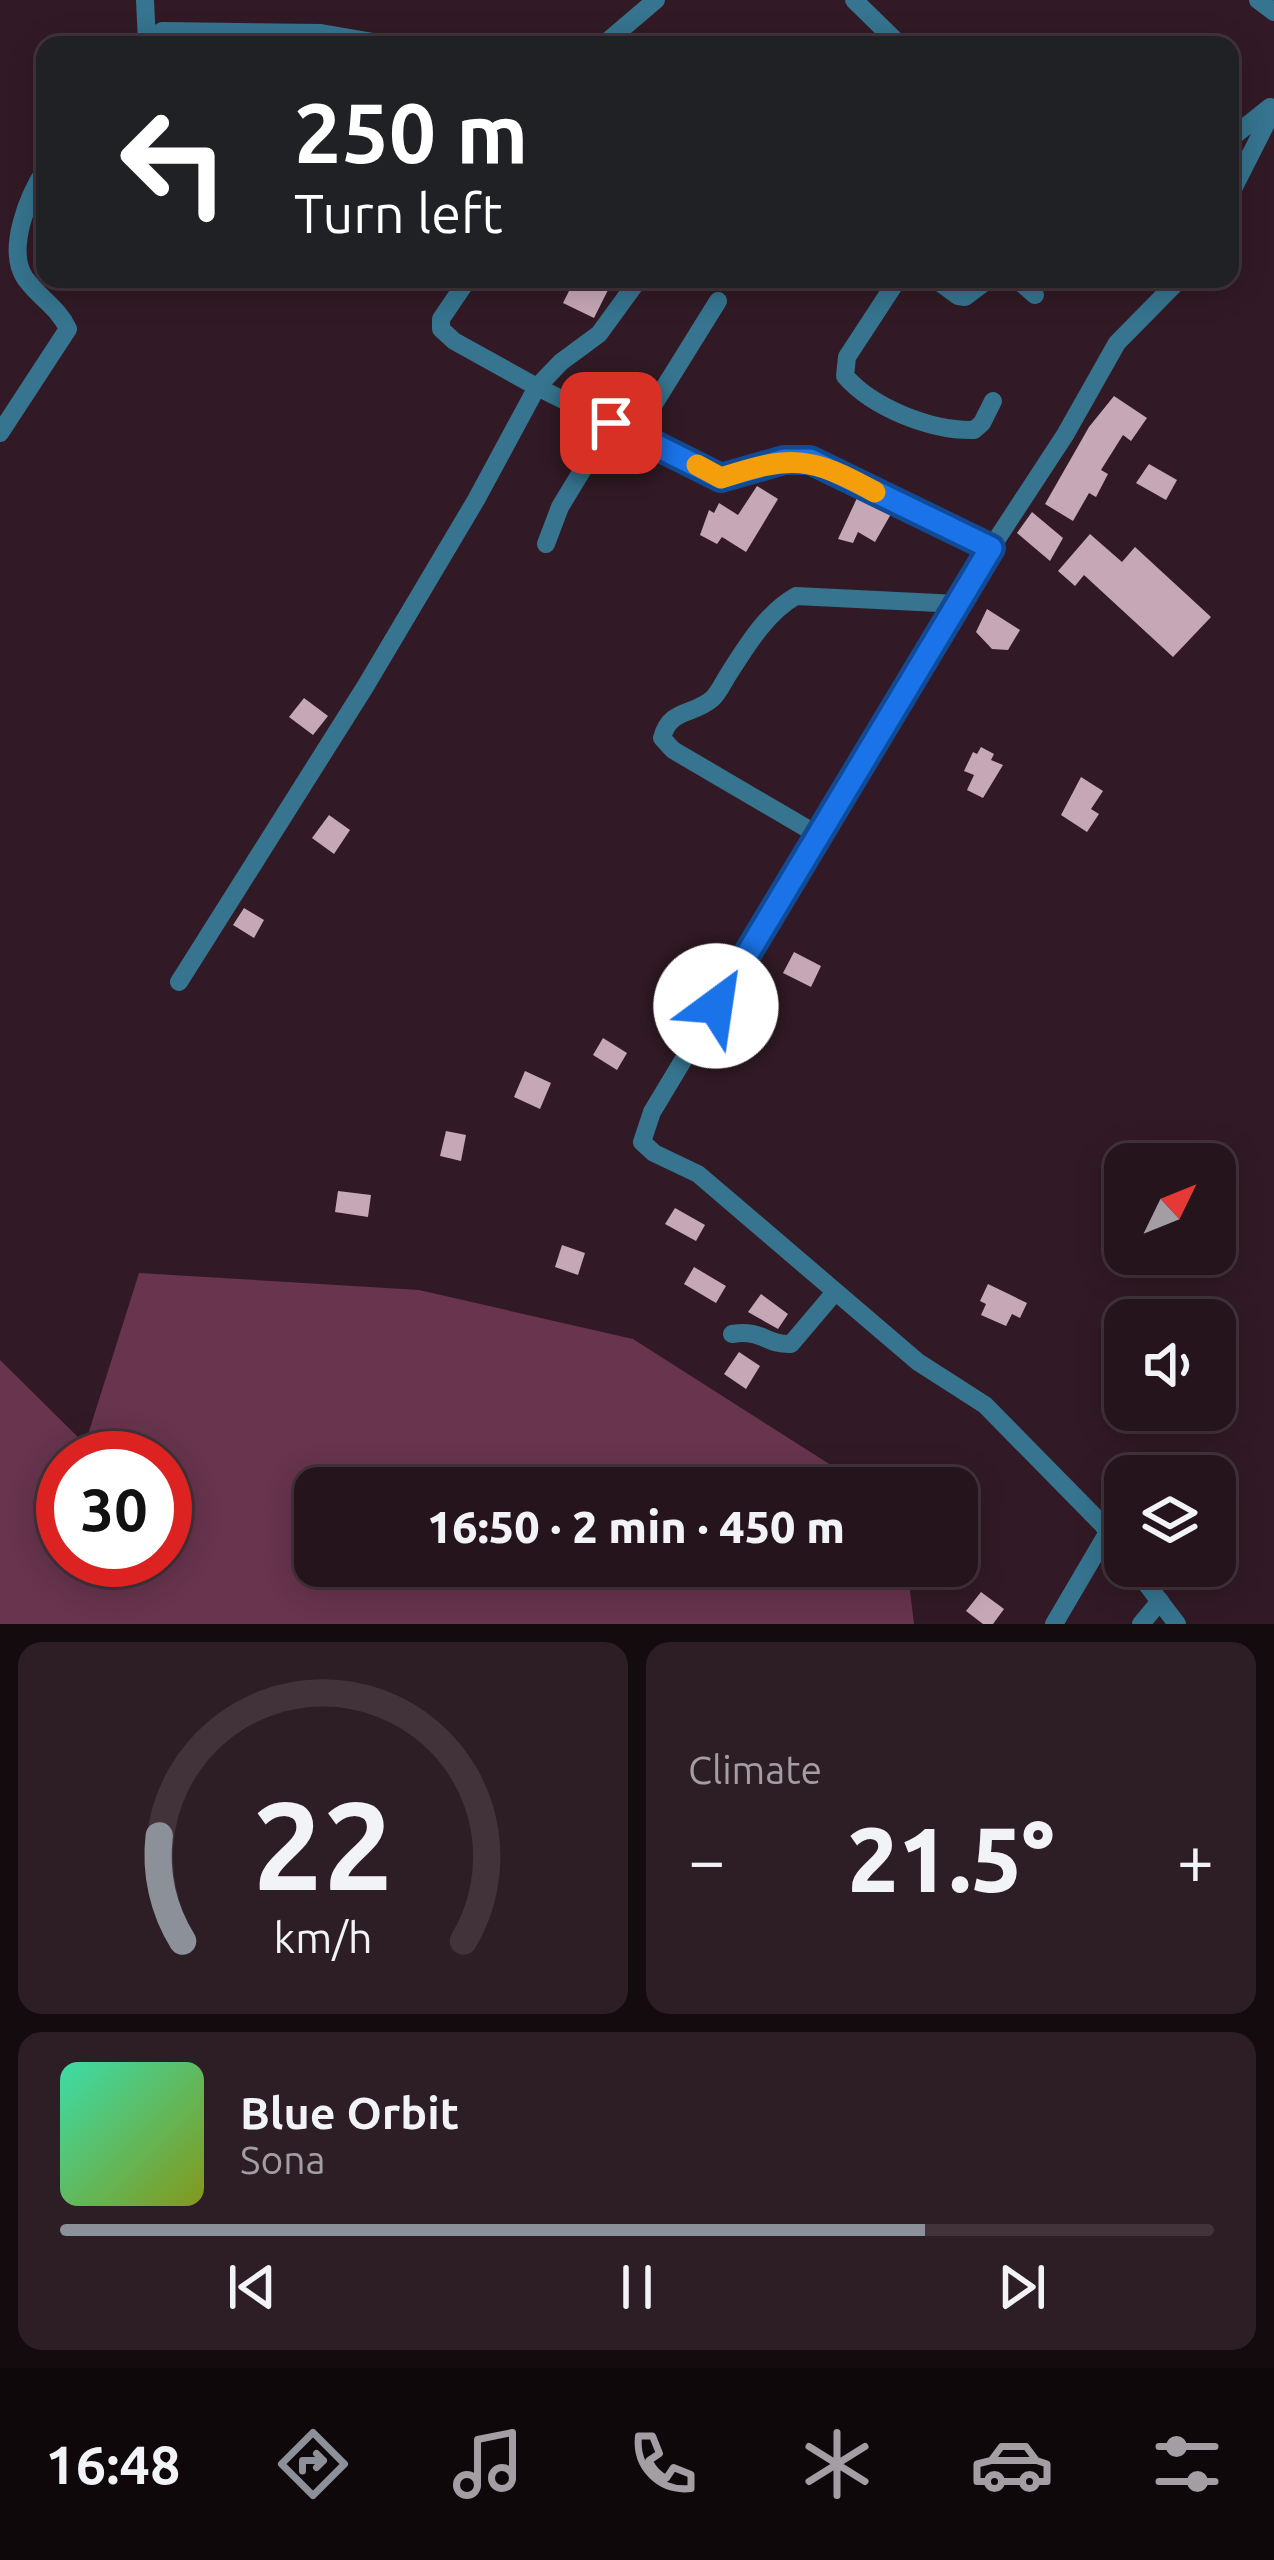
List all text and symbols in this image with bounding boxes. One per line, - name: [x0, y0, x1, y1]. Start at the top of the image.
- icon: left: [96, 84, 252, 240]
- text: 250 m: [294, 85, 528, 179]
- text: Turn left: [294, 183, 503, 243]
- pin: [560, 372, 662, 474]
- icon: arrive: [578, 390, 644, 456]
- position arrow: [653, 943, 779, 1069]
- north arrow: [1104, 1143, 1236, 1275]
- map controls: [1104, 1143, 1236, 1587]
- button: sound: [1104, 1299, 1236, 1431]
- speed limit sign: 30: [36, 1431, 192, 1587]
- button: layers: [1104, 1455, 1236, 1587]
- text: 16:50 · 2 min · 450 m: [427, 1501, 845, 1552]
- text: Climate: [688, 1748, 822, 1791]
- text: 22: [253, 1774, 393, 1914]
- text: 21.5°: [847, 1808, 1055, 1909]
- text: −: [688, 1822, 725, 1896]
- text: +: [1177, 1822, 1214, 1896]
- text: km/h: [273, 1913, 373, 1961]
- text: Blue Orbit: [240, 2087, 459, 2138]
- text: Sona: [240, 2138, 326, 2181]
- icon: previous: [219, 2254, 285, 2320]
- icon: pause: [604, 2254, 670, 2320]
- icon: next: [989, 2254, 1055, 2320]
- icon: directions: [271, 2422, 355, 2506]
- icon: music: [446, 2422, 530, 2506]
- icon: phone: [621, 2422, 705, 2506]
- icon: climate: [795, 2422, 879, 2506]
- icon: car: [970, 2422, 1054, 2506]
- icon: filters: [1145, 2422, 1229, 2506]
- text: 16:48: [45, 2434, 180, 2494]

